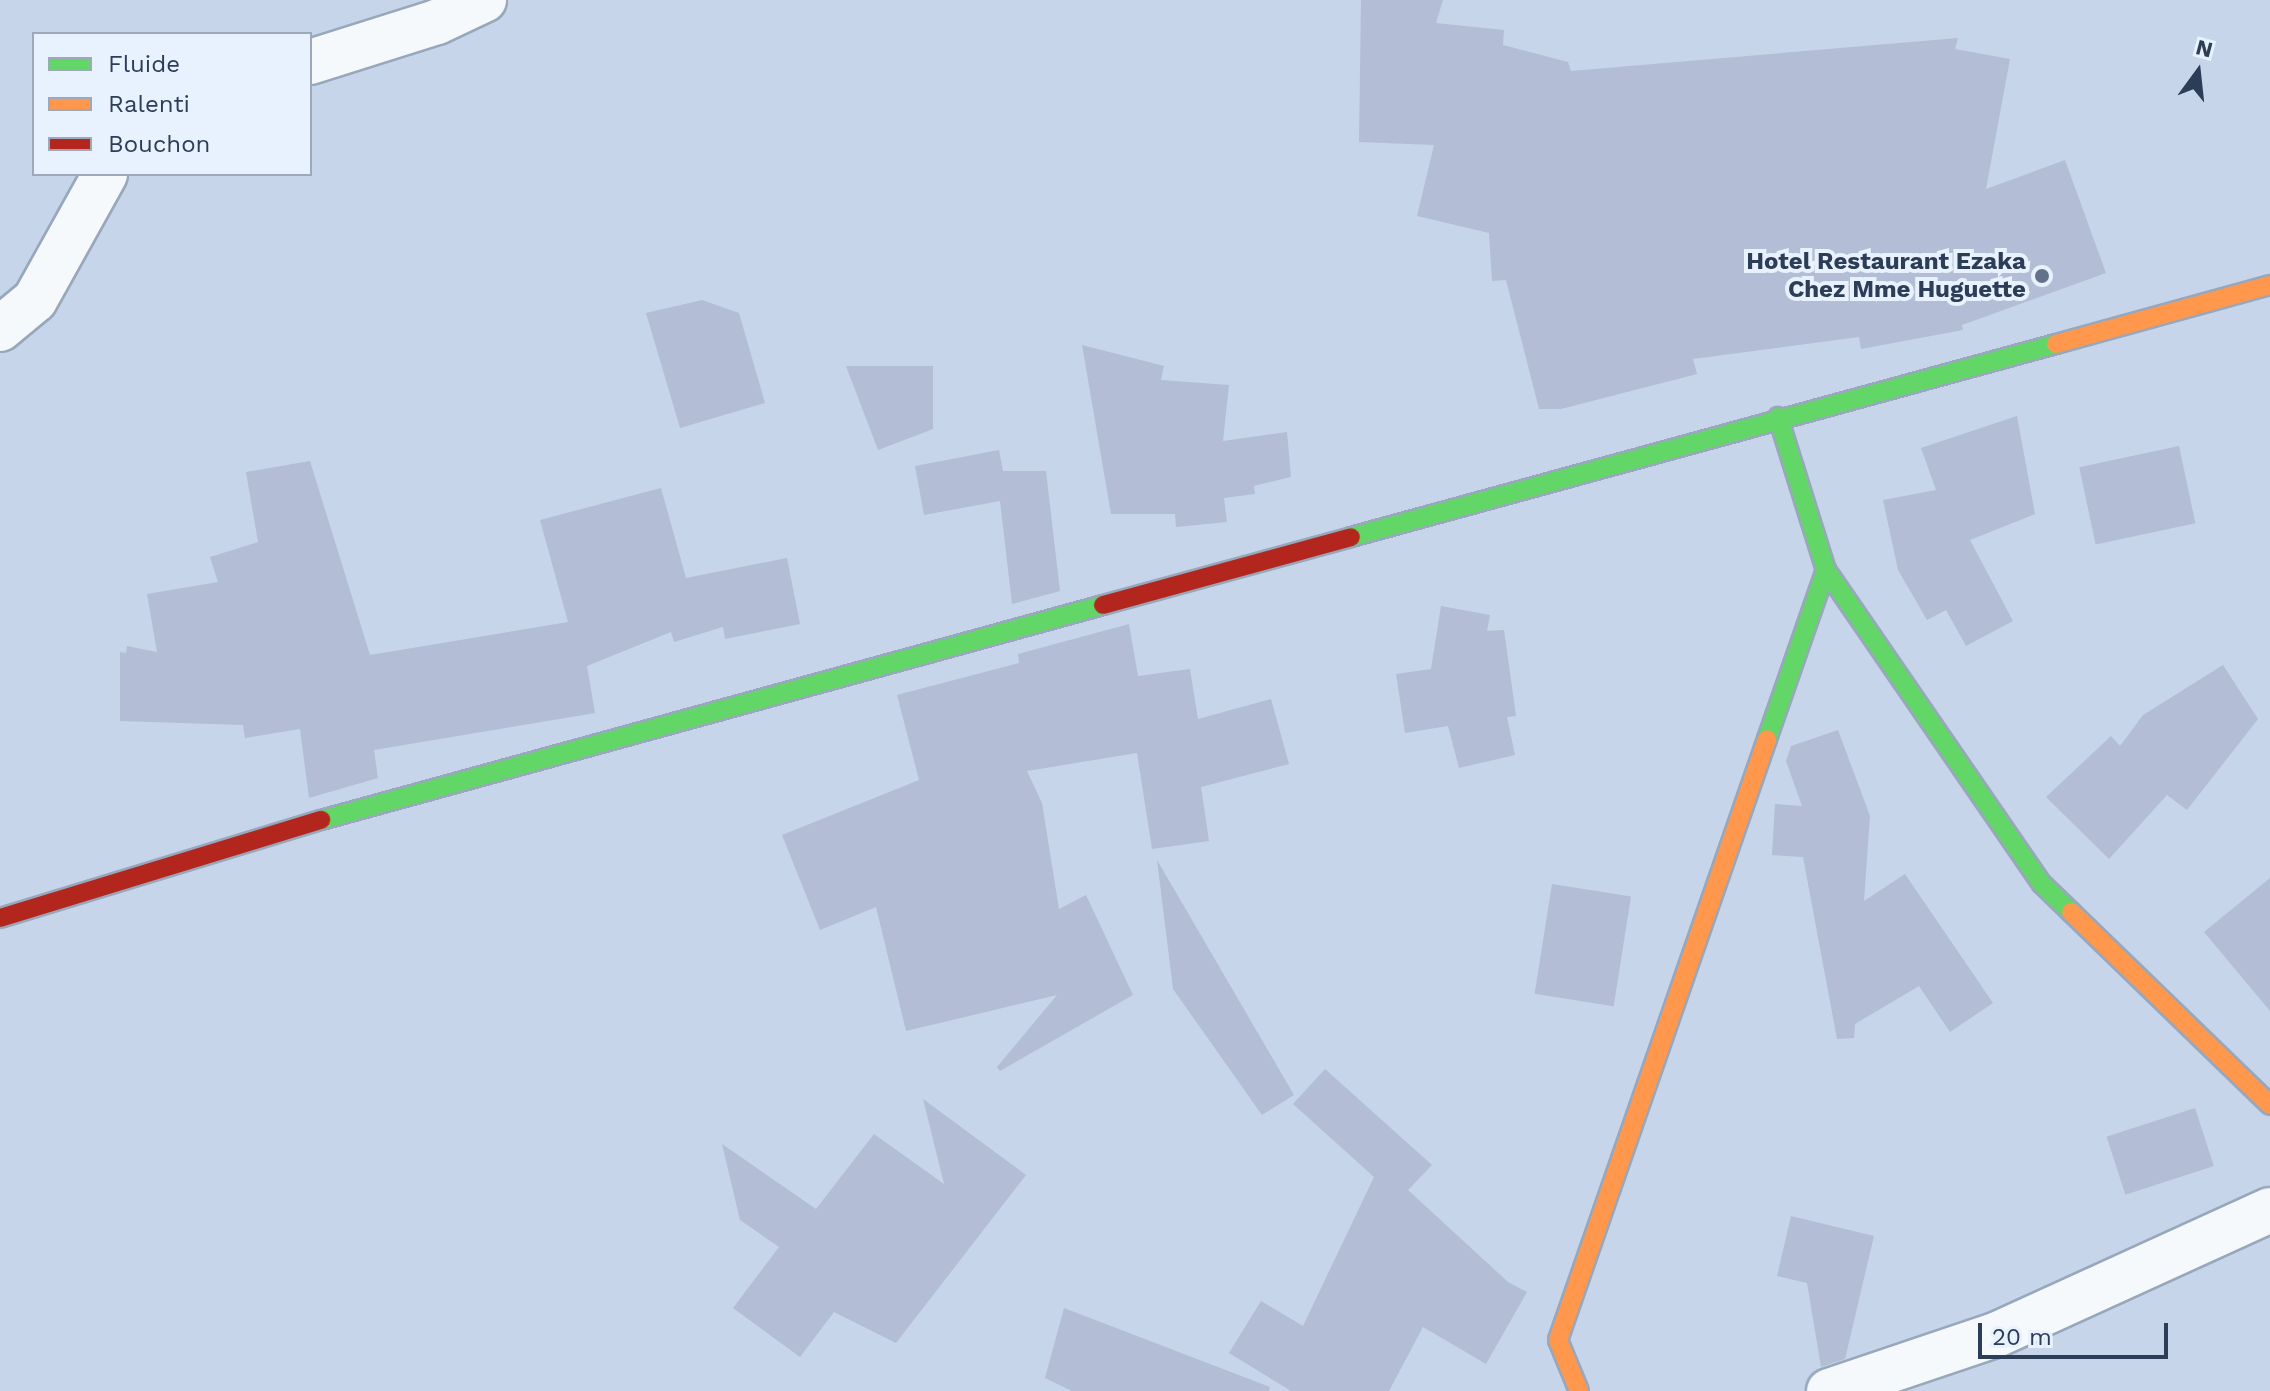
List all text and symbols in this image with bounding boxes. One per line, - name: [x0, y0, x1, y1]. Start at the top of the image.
- legend: [32, 32, 312, 176]
- north arrow: [2158, 32, 2238, 112]
- text: N: [2193, 34, 2215, 63]
- text: Fluide: [108, 50, 180, 78]
- text: Ralenti: [108, 90, 190, 118]
- text: Bouchon: [108, 130, 210, 158]
- place label: Hotel Restaurant Ezaka Chez Mme Huguette: [1746, 248, 2026, 304]
- marker: Hotel Restaurant Ezaka Chez Mme Huguette: [2033, 267, 2051, 285]
- scale bar: [1982, 1307, 2172, 1357]
- text: 20 m: [1992, 1323, 2052, 1351]

